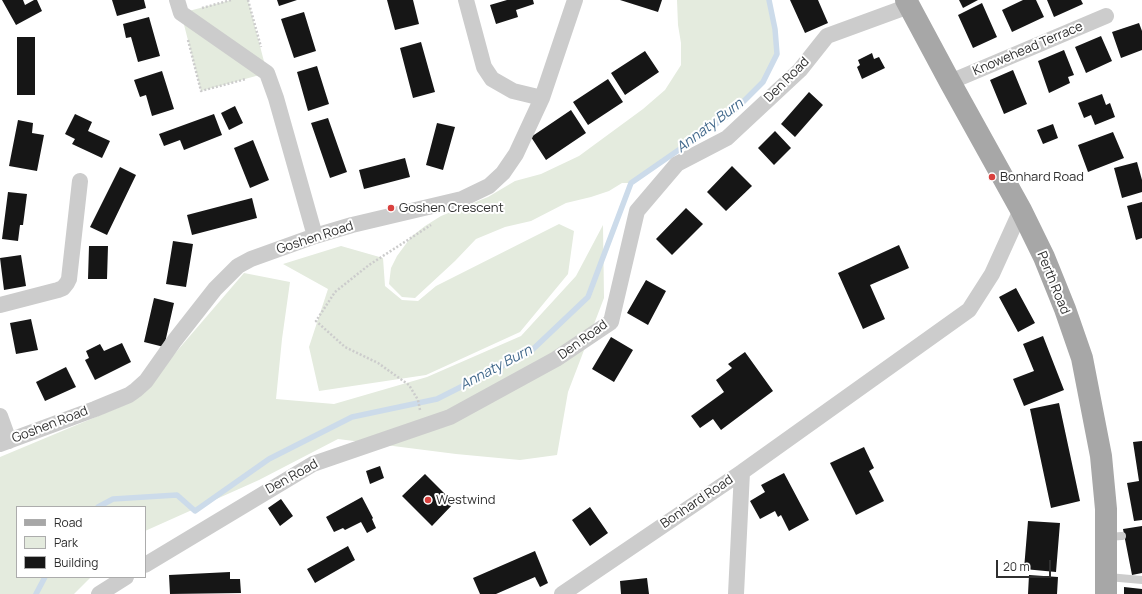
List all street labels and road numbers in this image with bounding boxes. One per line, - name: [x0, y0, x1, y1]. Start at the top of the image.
- street label: Knowehead Terrace: [971, 19, 1085, 79]
- street label: Den Road: [761, 54, 813, 106]
- street label: Goshen Road: [275, 218, 355, 258]
- street label: Perth Road: [1033, 249, 1073, 317]
- street label: Den Road: [555, 317, 611, 363]
- street label: Goshen Road: [10, 403, 90, 447]
- street label: Den Road: [263, 456, 321, 498]
- street label: Bonhard Road: [658, 472, 736, 532]

